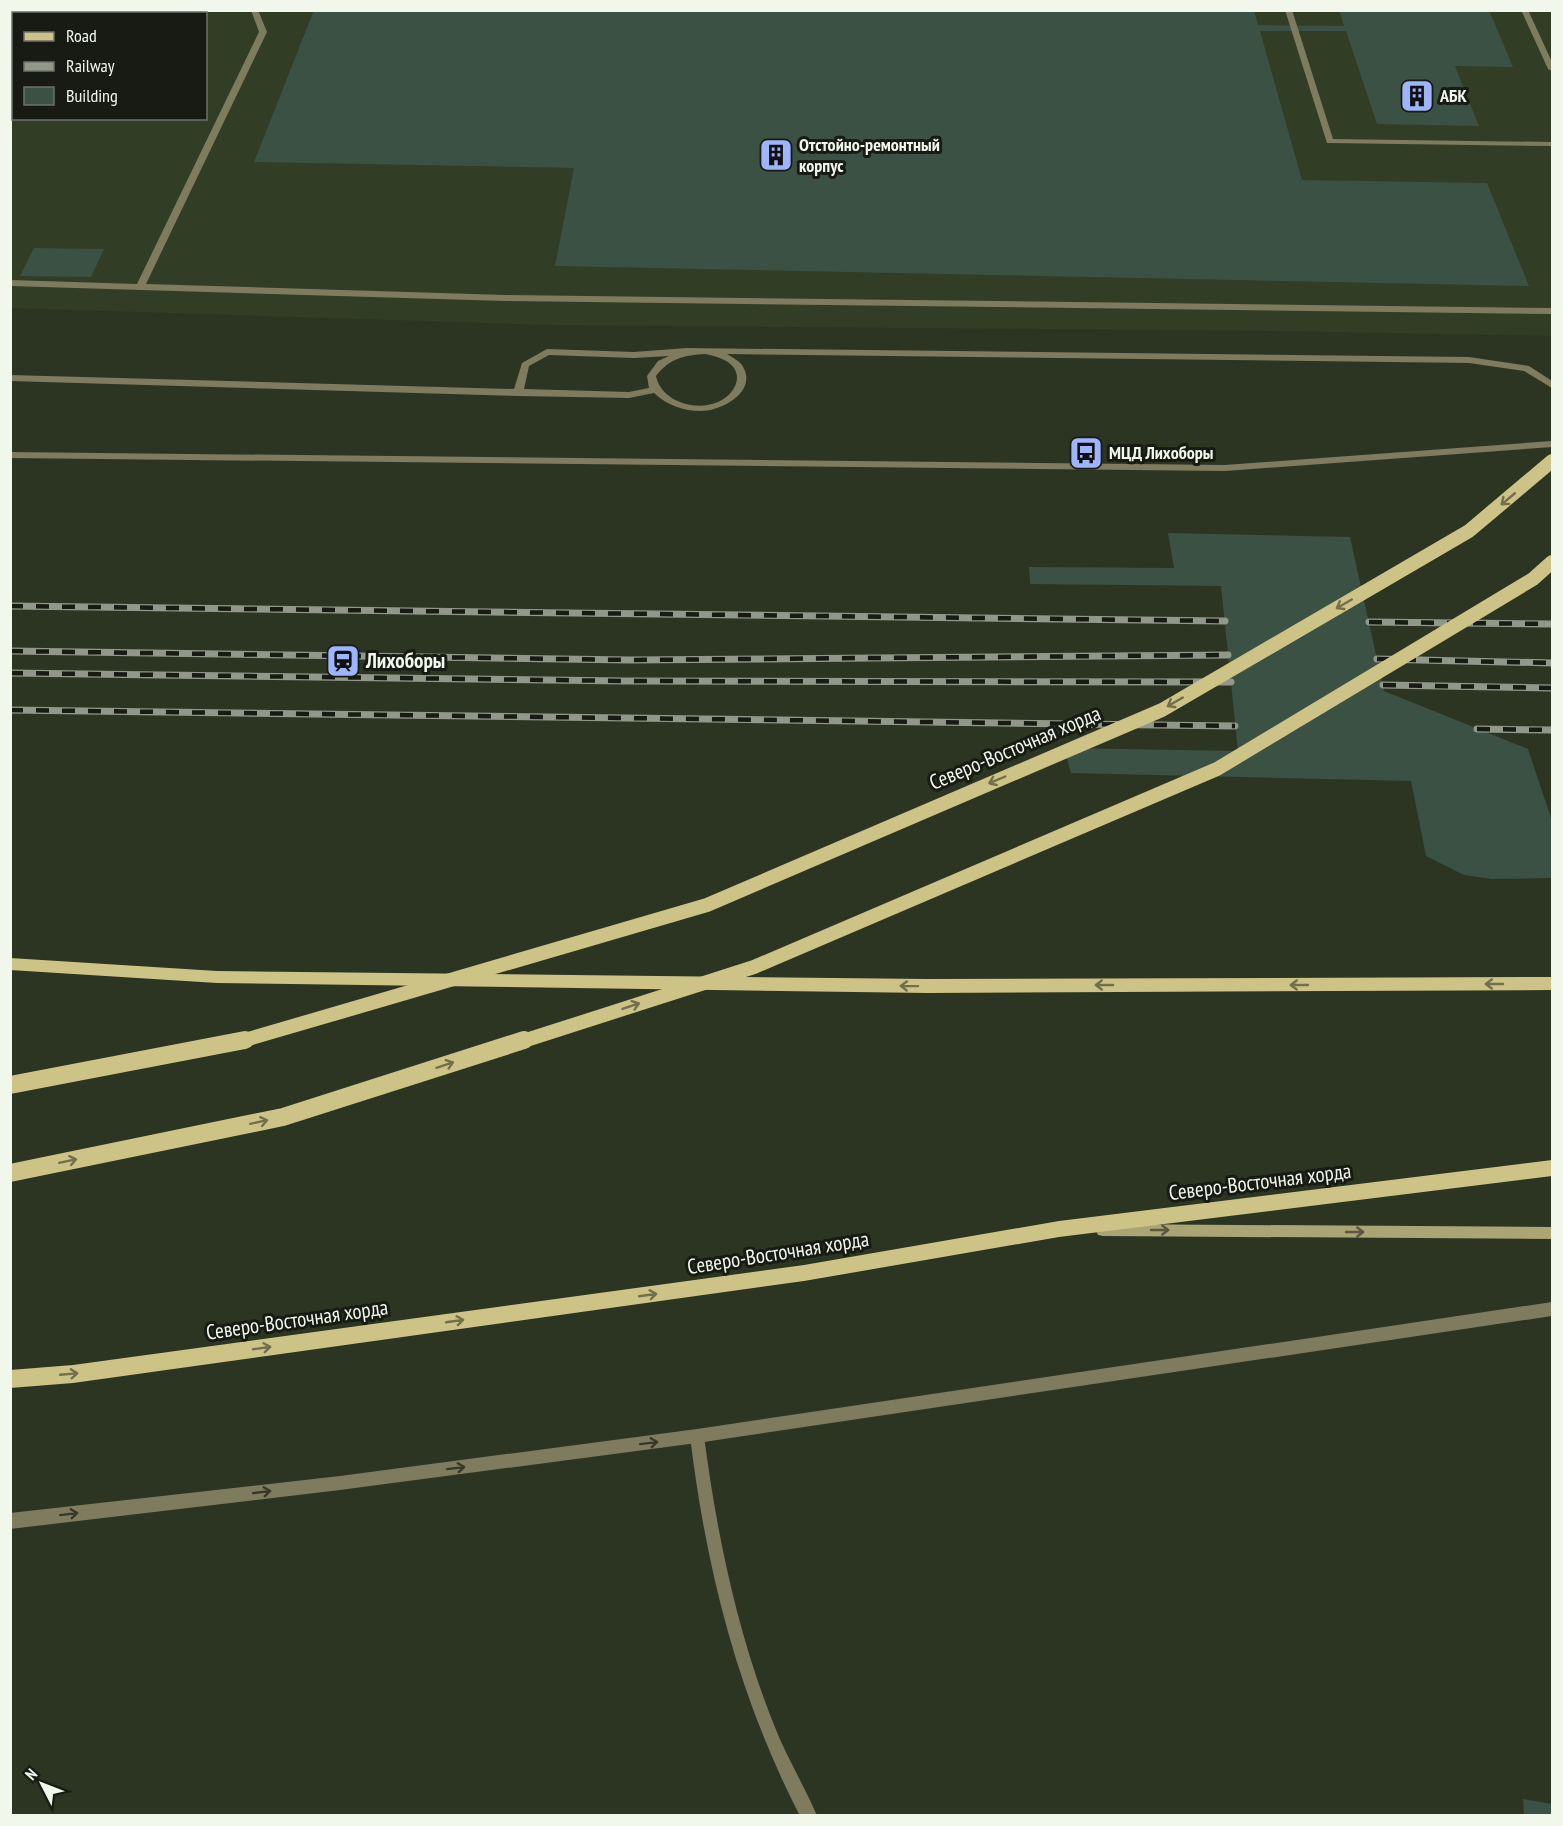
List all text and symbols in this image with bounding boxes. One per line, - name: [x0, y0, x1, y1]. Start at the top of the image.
- legend: [12, 12, 207, 120]
- text: Road: [66, 24, 97, 47]
- text: Railway: [66, 54, 115, 77]
- building icon: АБК: [1399, 78, 1435, 114]
- text: Building: [66, 84, 118, 107]
- place label: АБК: [1439, 84, 1468, 107]
- place label: Отстойно-ремонтный корпус: [799, 133, 940, 177]
- building icon: Отстойно-ремонтный корпус: [758, 137, 794, 173]
- bus stop icon: МЦД Лихоборы: [1068, 435, 1104, 471]
- place label: МЦД Лихоборы: [1109, 441, 1213, 464]
- one-way arrow: [1500, 492, 1516, 505]
- one-way arrow: [1336, 598, 1353, 610]
- station icon: Лихоборы: [325, 643, 361, 679]
- place label: Лихоборы: [365, 647, 445, 674]
- one-way arrow: [1167, 696, 1184, 708]
- street label: Северо-Восточная хорда: [925, 699, 1105, 796]
- one-way arrow: [988, 775, 1007, 786]
- one-way arrow: [1485, 978, 1505, 990]
- one-way arrow: [1095, 979, 1115, 991]
- one-way arrow: [1290, 979, 1310, 990]
- one-way arrow: [900, 980, 920, 992]
- one-way arrow: [621, 1000, 640, 1011]
- one-way arrow: [435, 1059, 454, 1070]
- one-way arrow: [249, 1115, 268, 1127]
- one-way arrow: [57, 1155, 77, 1166]
- street label: Северо-Восточная хорда: [1167, 1157, 1353, 1206]
- one-way arrow: [1149, 1224, 1169, 1236]
- street label: Северо-Восточная хорда: [685, 1225, 871, 1280]
- one-way arrow: [1344, 1226, 1364, 1238]
- one-way arrow: [638, 1289, 658, 1300]
- street label: Северо-Восточная хорда: [204, 1293, 390, 1346]
- one-way arrow: [445, 1316, 465, 1327]
- one-way arrow: [252, 1343, 271, 1354]
- one-way arrow: [58, 1368, 78, 1379]
- one-way arrow: [639, 1437, 659, 1448]
- one-way arrow: [445, 1462, 465, 1473]
- one-way arrow: [252, 1486, 272, 1497]
- one-way arrow: [58, 1509, 78, 1520]
- north arrow: [12, 1754, 72, 1814]
- text: N: [21, 1764, 41, 1784]

